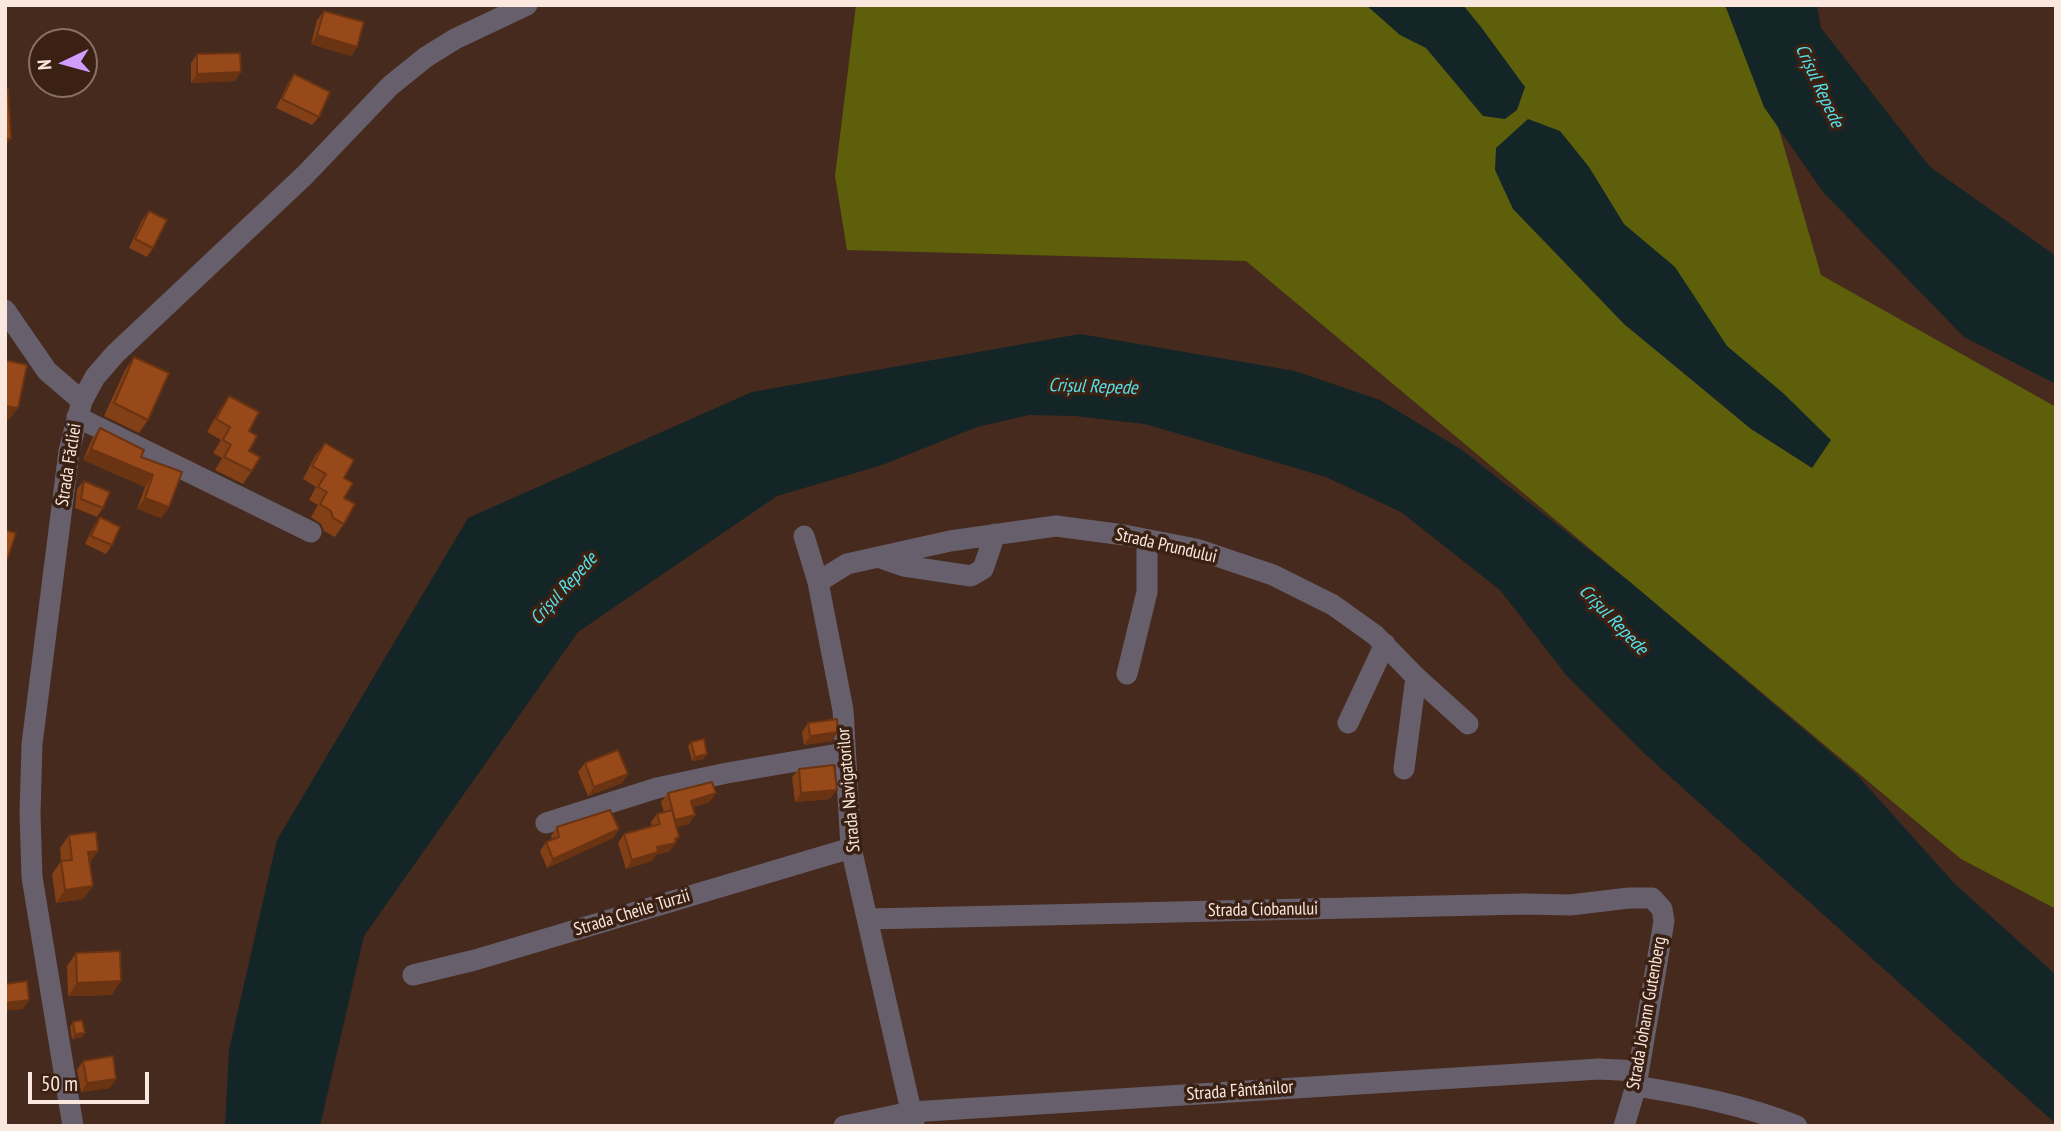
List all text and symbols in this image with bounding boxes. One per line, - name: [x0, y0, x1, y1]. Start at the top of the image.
- north arrow: [28, 28, 98, 98]
- water label: Crișul Repede: [1790, 41, 1848, 131]
- text: N: [32, 59, 56, 71]
- water label: Crișul Repede: [1048, 374, 1138, 400]
- street label: Strada Făcliei: [52, 422, 86, 508]
- street label: Strada Prundului: [1113, 524, 1219, 568]
- water label: Crișul Repede: [526, 548, 602, 630]
- water label: Crișul Repede: [1574, 580, 1652, 660]
- street label: Strada Navigatorilor: [833, 727, 865, 853]
- street label: Strada Cheile Turzii: [571, 885, 693, 941]
- street label: Strada Ciobanului: [1208, 898, 1318, 922]
- street label: Strada Johann Gutenberg: [1623, 935, 1671, 1091]
- scale bar: [32, 1058, 152, 1102]
- text: 50 m: [41, 1070, 78, 1097]
- street label: Strada Fântânilor: [1186, 1076, 1294, 1106]

